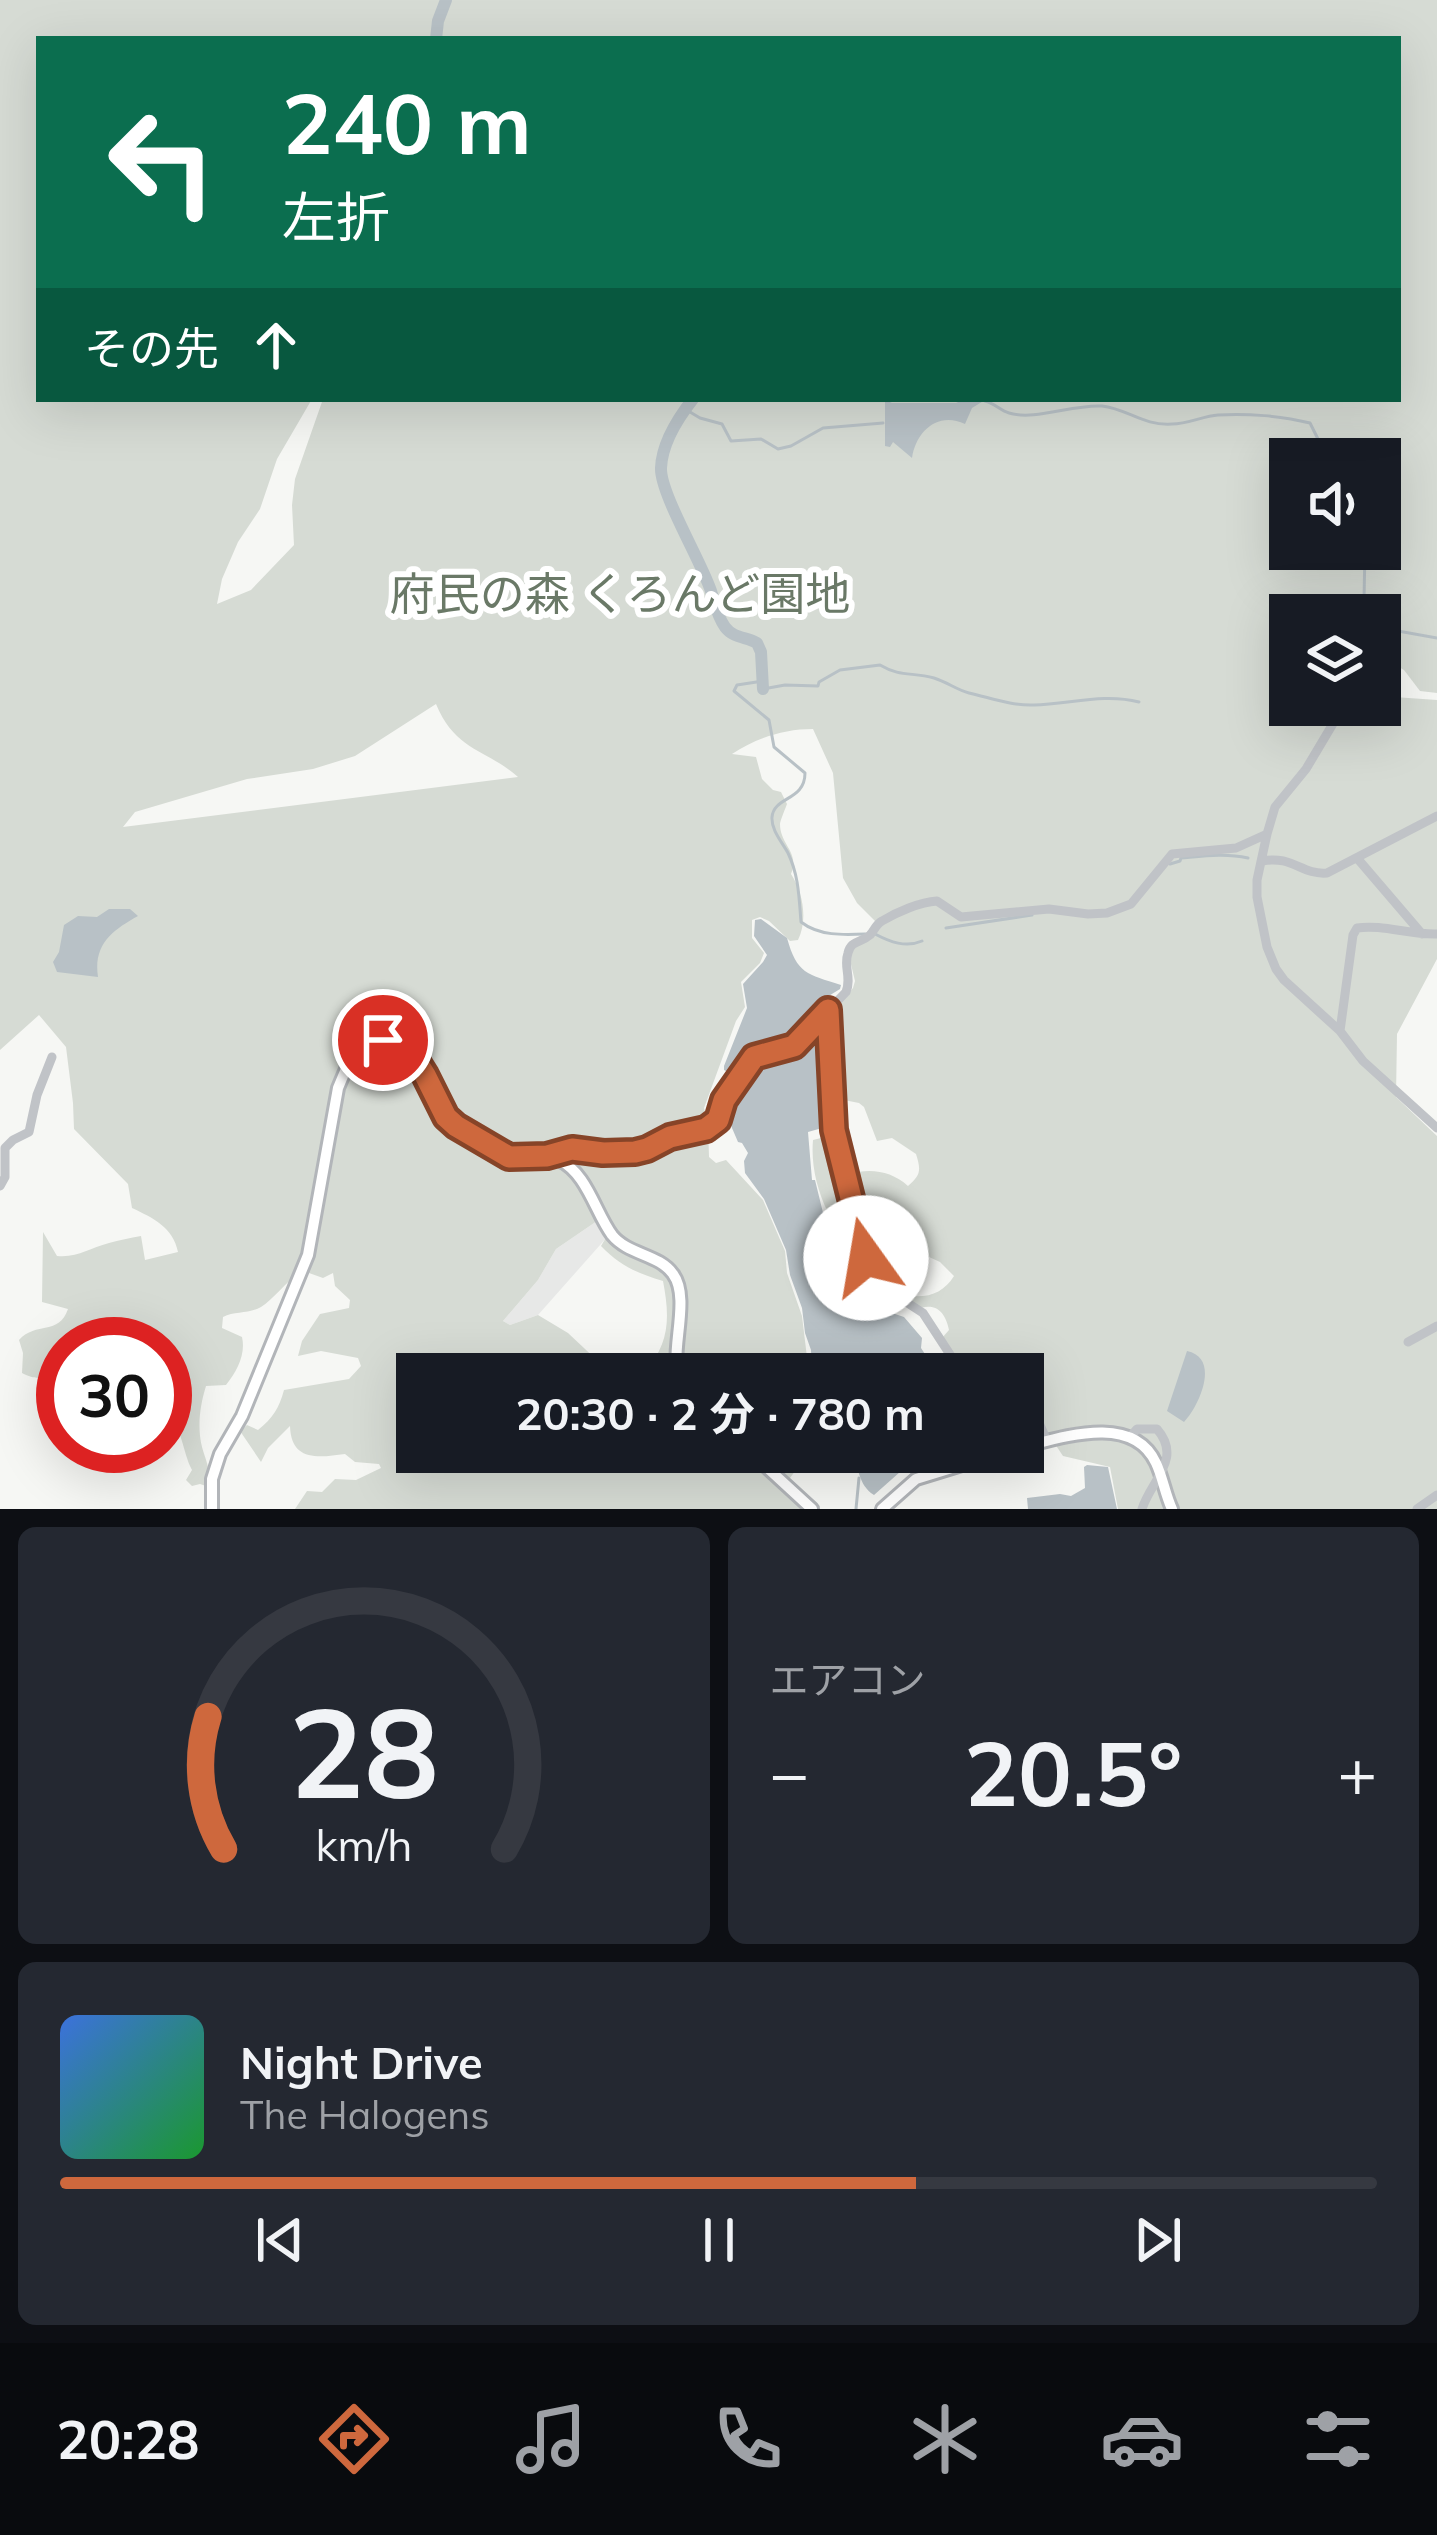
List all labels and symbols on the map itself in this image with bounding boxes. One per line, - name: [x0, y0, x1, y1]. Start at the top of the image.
- park label: 府民の森 くろんど園地: [390, 565, 850, 621]
- pin: [332, 989, 434, 1091]
- position arrow: [803, 1195, 929, 1321]
- speed limit sign: 30: [36, 1317, 192, 1473]

